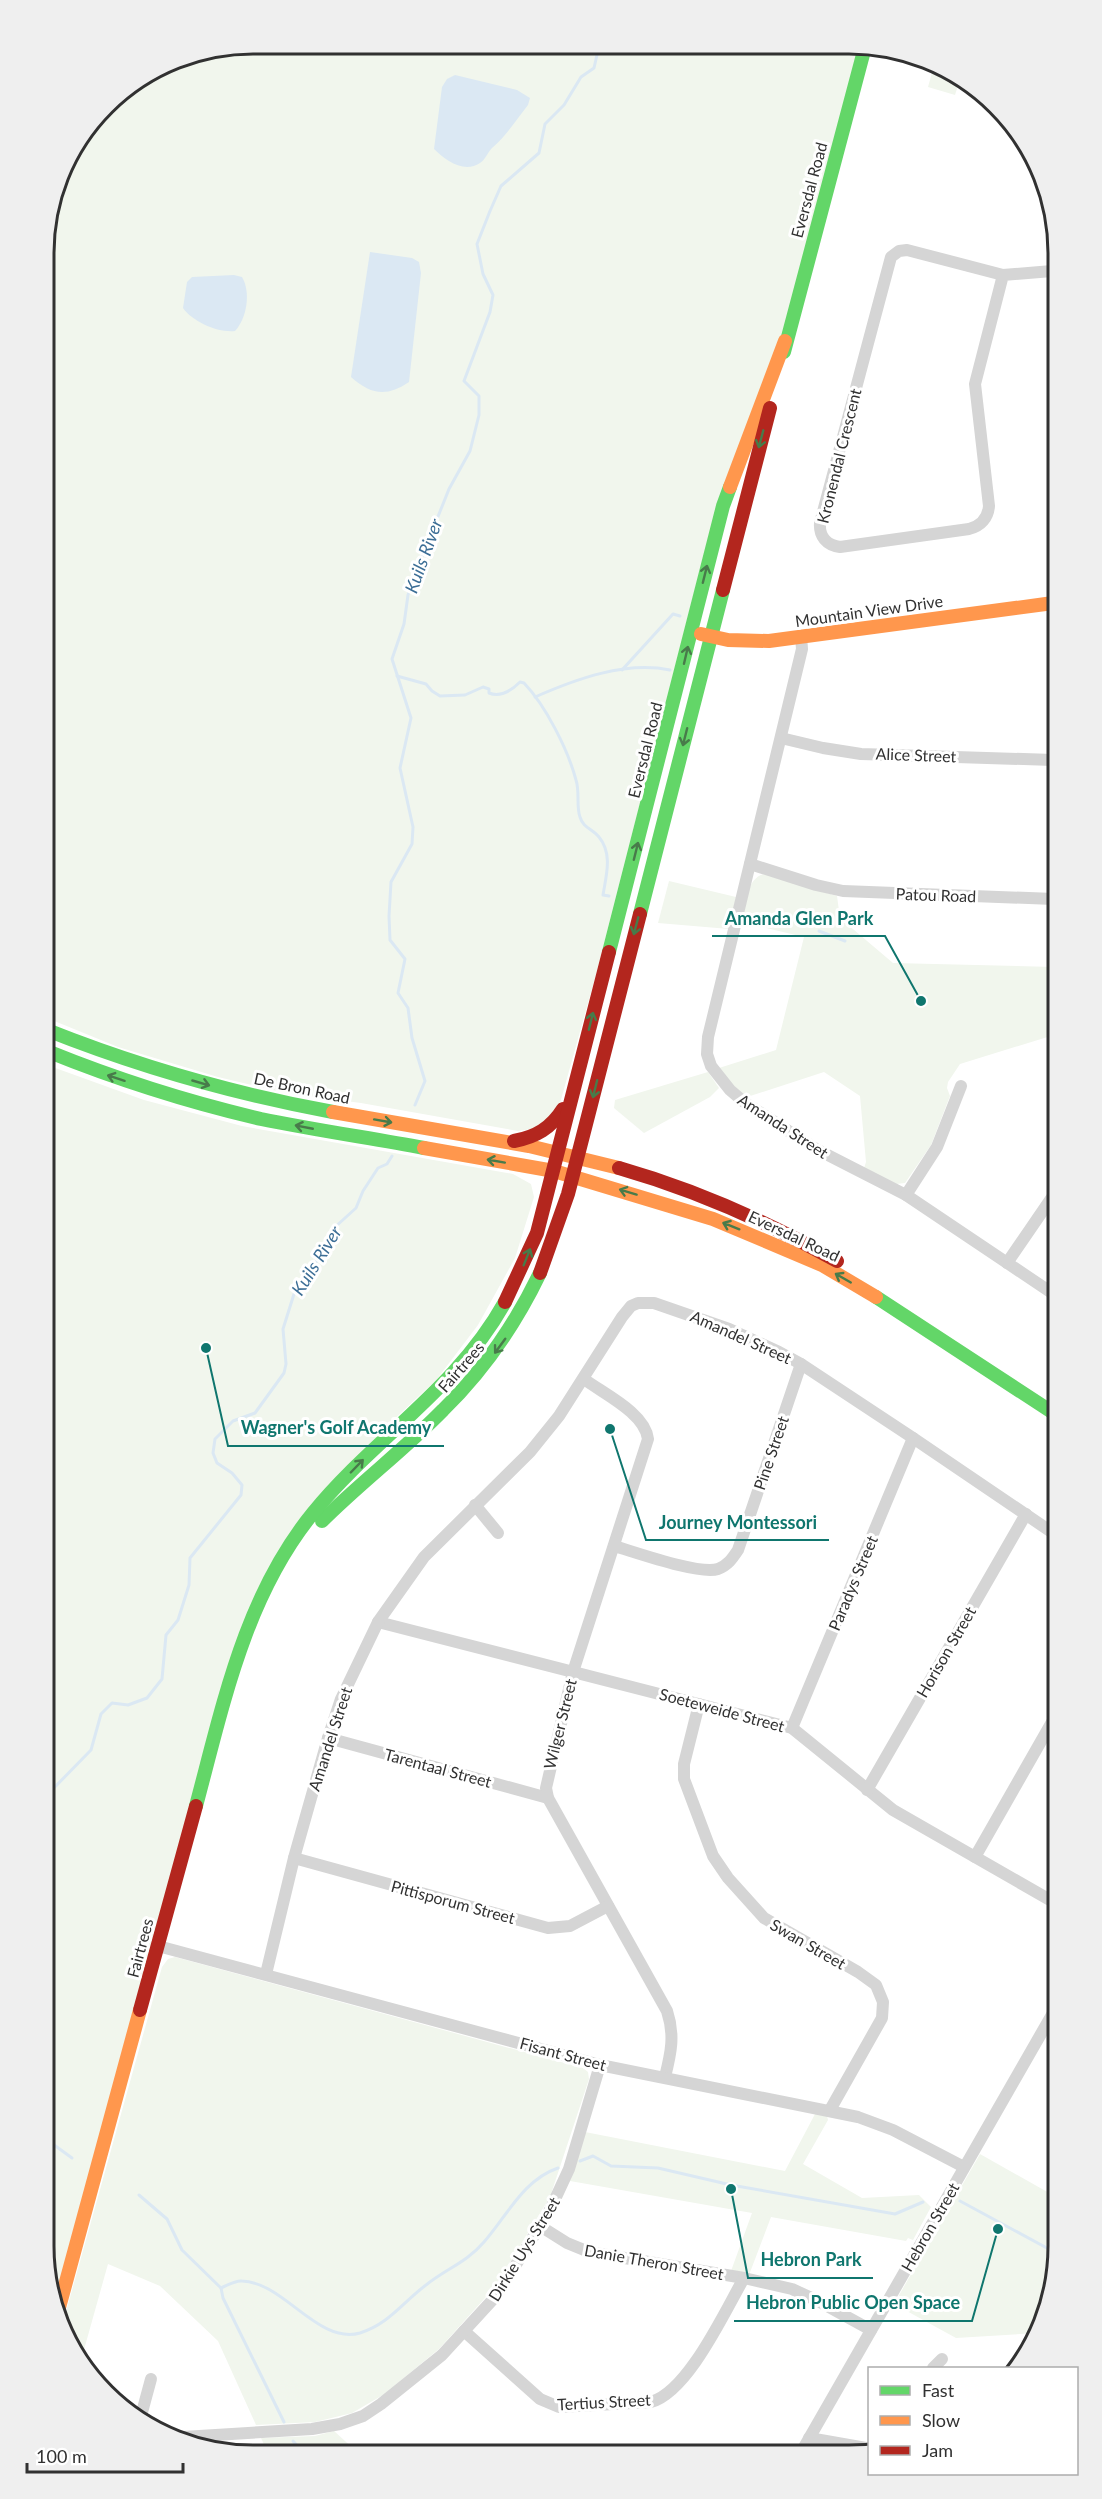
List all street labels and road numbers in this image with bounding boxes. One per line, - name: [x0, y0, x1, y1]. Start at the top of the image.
- street label: Eversdal Road: [787, 140, 830, 240]
- street label: Kronendal Crescent: [813, 386, 865, 525]
- street label: Mountain View Drive: [794, 591, 944, 630]
- street label: Eversdal Road: [623, 700, 666, 800]
- street label: Alice Street: [875, 744, 957, 765]
- street label: Patou Road: [895, 884, 977, 905]
- street label: De Bron Road: [252, 1068, 352, 1107]
- street label: Amanda Street: [734, 1089, 832, 1162]
- street label: Eversdal Road: [746, 1206, 843, 1265]
- street label: Amandel Street: [688, 1306, 795, 1367]
- street label: Fairtrees: [434, 1338, 488, 1396]
- street label: Pine Street: [749, 1413, 792, 1492]
- street label: Paradys Street: [824, 1532, 881, 1633]
- street label: Horison Street: [912, 1603, 979, 1701]
- street label: Wilger Street: [539, 1676, 580, 1771]
- street label: Amandel Street: [304, 1684, 355, 1793]
- street label: Soeteweide Street: [658, 1684, 787, 1735]
- street label: Tarentaal Street: [383, 1744, 494, 1791]
- street label: Pittisporum Street: [389, 1876, 517, 1927]
- street label: Swan Street: [767, 1914, 850, 1973]
- street label: Fairtrees: [122, 1916, 157, 1980]
- street label: Fisant Street: [518, 2033, 609, 2074]
- street label: Hebron Street: [897, 2179, 963, 2274]
- street label: Dirkie Uys Street: [484, 2193, 563, 2304]
- street label: Danie Theron Street: [583, 2240, 725, 2283]
- street label: Tertius Street: [557, 2390, 652, 2413]

